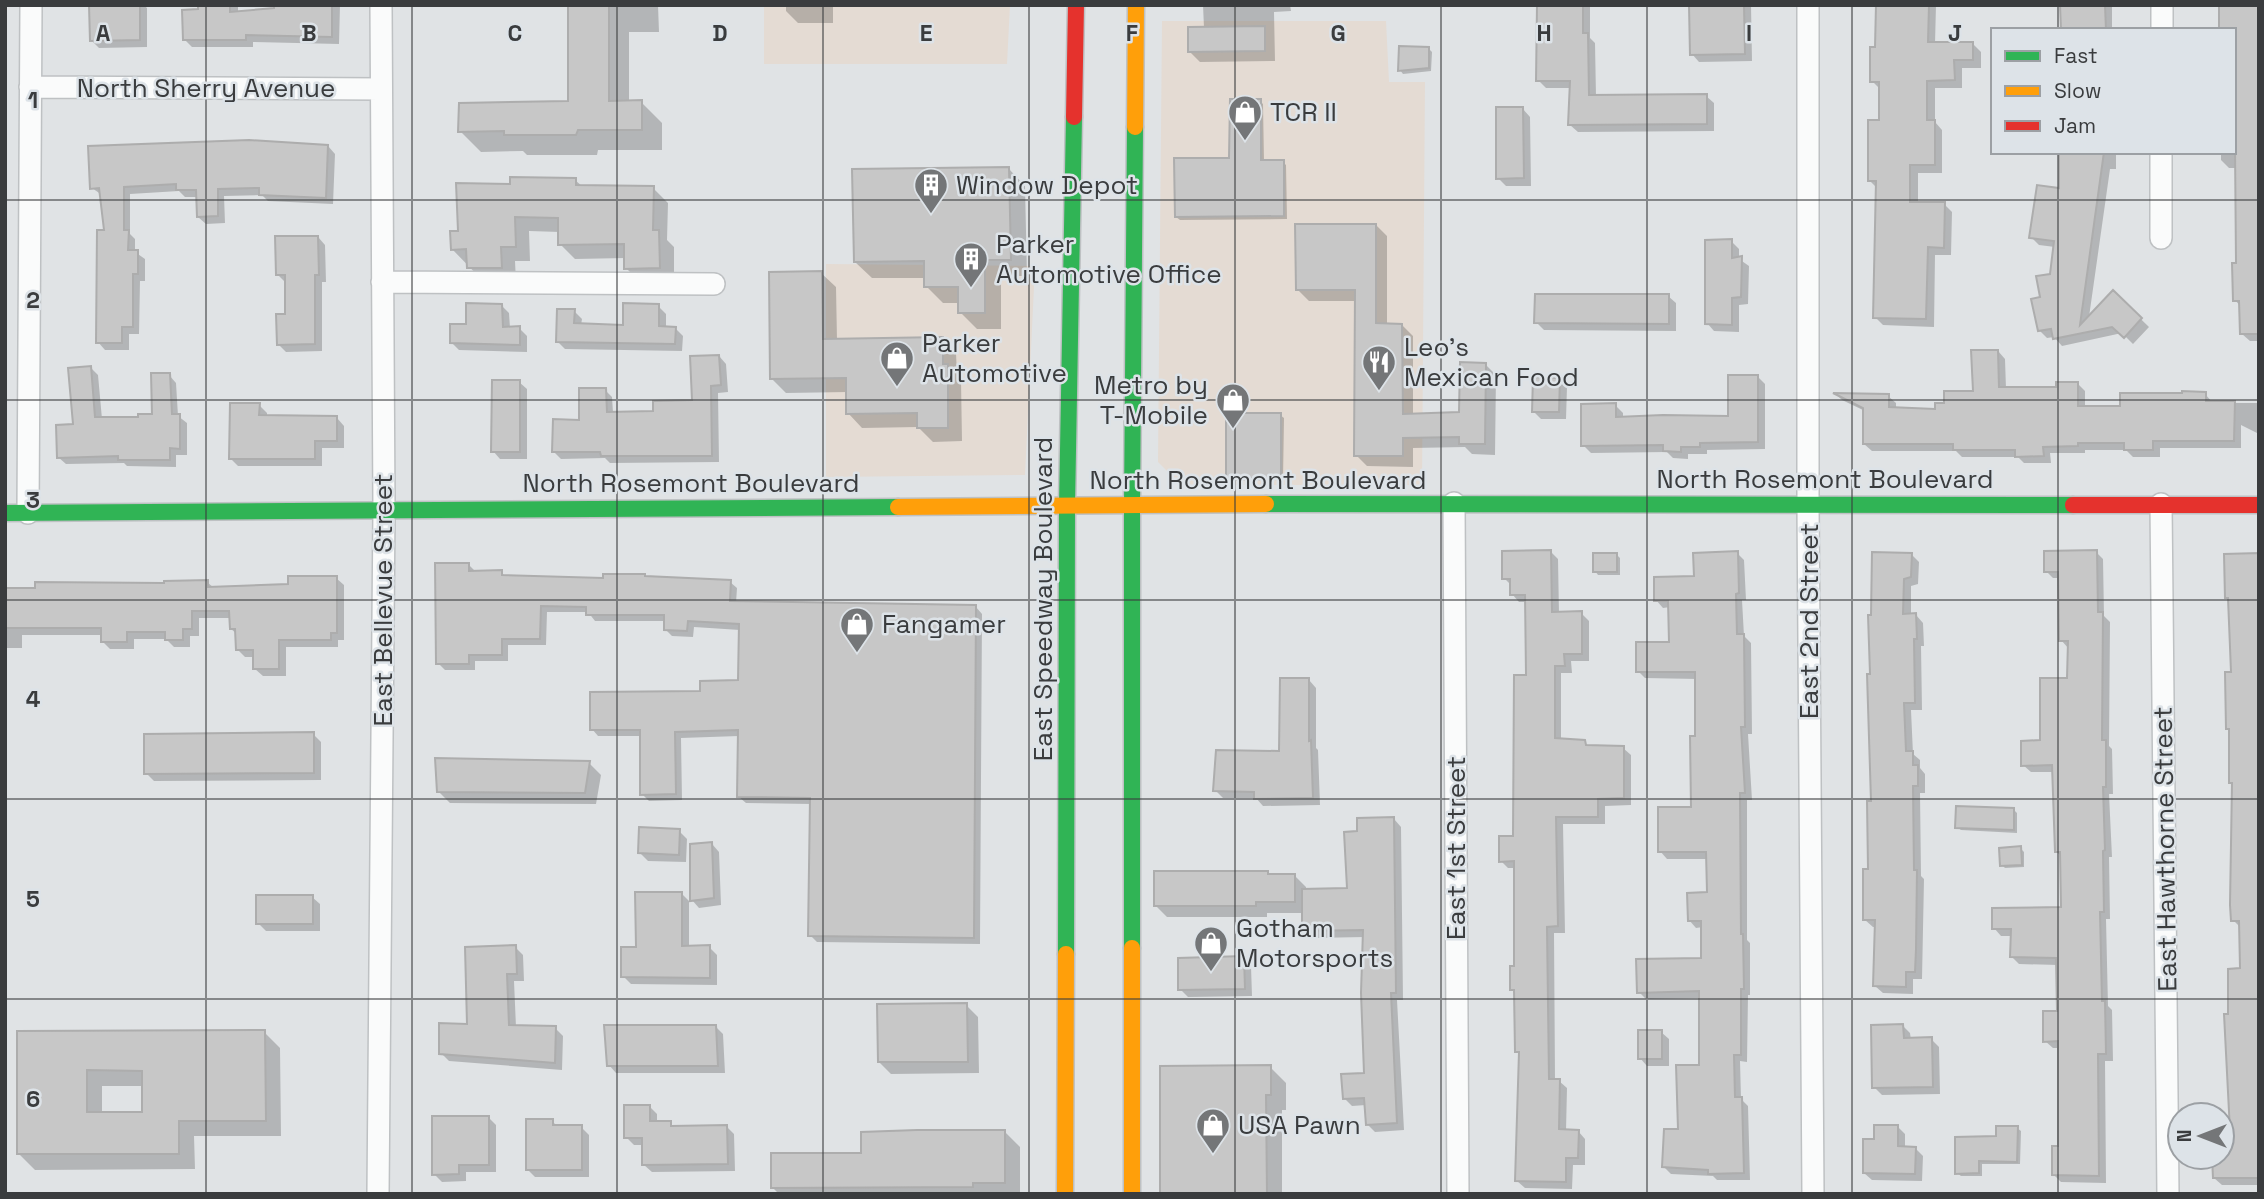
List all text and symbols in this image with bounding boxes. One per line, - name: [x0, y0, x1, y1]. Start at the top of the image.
- text: A: [96, 18, 111, 48]
- text: B: [301, 18, 317, 48]
- text: C: [508, 18, 522, 48]
- text: D: [712, 18, 728, 48]
- text: E: [920, 18, 932, 48]
- text: F: [1126, 18, 1138, 48]
- text: G: [1330, 18, 1346, 48]
- text: H: [1536, 18, 1552, 48]
- text: I: [1746, 18, 1752, 48]
- text: J: [1948, 18, 1962, 48]
- legend: [1991, 28, 2236, 154]
- text: Fast: [2054, 42, 2098, 69]
- street label: North Sherry Avenue: [77, 71, 335, 105]
- text: Slow: [2054, 77, 2102, 104]
- text: 1: [28, 85, 38, 115]
- shop icon: TCR II: [1226, 93, 1264, 142]
- place label: TCR II: [1270, 95, 1337, 129]
- text: Jam: [2054, 112, 2096, 139]
- building icon: Window Depot: [912, 166, 950, 215]
- place label: Window Depot: [956, 168, 1138, 202]
- place label: Parker Automotive Office: [996, 227, 1222, 291]
- building icon: Parker Automotive Office: [952, 240, 990, 289]
- text: 2: [26, 285, 40, 315]
- place label: Parker Automotive: [922, 326, 1067, 390]
- place label: Leo's Mexican Food: [1404, 330, 1579, 394]
- shop icon: Parker Automotive: [878, 339, 916, 388]
- restaurant icon: Leo's Mexican Food: [1360, 343, 1398, 392]
- place label: Metro by T-Mobile: [1094, 368, 1208, 432]
- shop icon: Metro by T-Mobile: [1214, 381, 1252, 430]
- street label: East Speedway Boulevard: [1026, 437, 1060, 761]
- street label: North Rosemont Boulevard: [1657, 462, 1993, 496]
- street label: North Rosemont Boulevard: [1090, 463, 1426, 497]
- street label: North Rosemont Boulevard: [523, 466, 859, 500]
- street label: East Bellevue Street: [366, 473, 400, 727]
- text: 3: [26, 485, 40, 515]
- street label: East 2nd Street: [1792, 523, 1826, 719]
- shop icon: Fangamer: [838, 605, 876, 654]
- place label: Fangamer: [882, 607, 1006, 641]
- text: 4: [26, 684, 41, 714]
- street label: East Hawthorne Street: [2146, 706, 2184, 992]
- street label: East 1st Street: [1439, 756, 1473, 940]
- text: 5: [26, 884, 40, 914]
- place label: Gotham Motorsports: [1236, 911, 1393, 975]
- shop icon: Gotham Motorsports: [1192, 924, 1230, 973]
- text: 6: [26, 1084, 40, 1114]
- north arrow: [2166, 1101, 2236, 1171]
- shop icon: USA Pawn: [1194, 1106, 1232, 1155]
- place label: USA Pawn: [1238, 1108, 1361, 1142]
- text: N: [2172, 1130, 2197, 1142]

